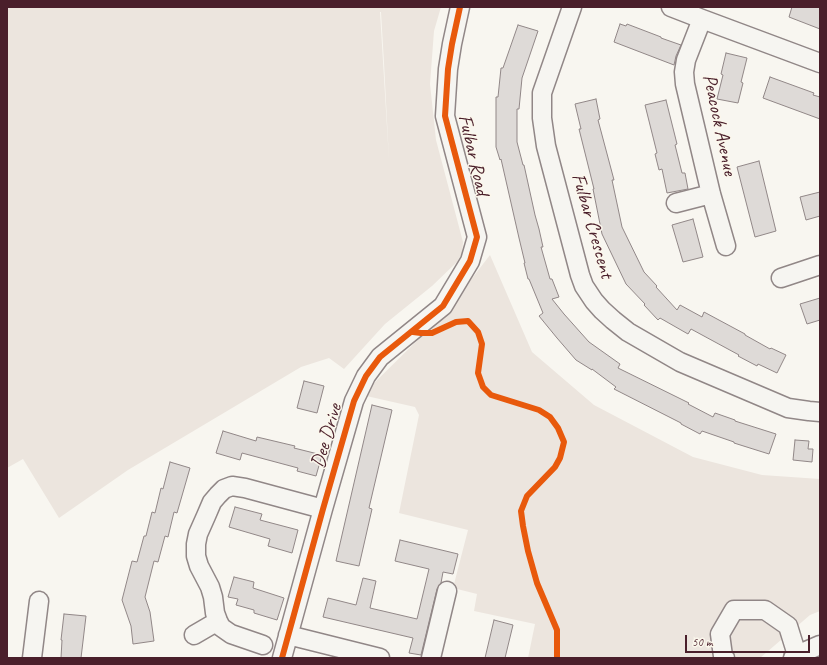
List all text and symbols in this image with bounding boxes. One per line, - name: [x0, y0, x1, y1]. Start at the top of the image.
- street label: Peacock Avenue: [697, 72, 741, 178]
- street label: Fulbar Road: [452, 112, 494, 198]
- street label: Fulbar Crescent: [566, 171, 618, 281]
- street label: Dee Drive: [306, 401, 348, 471]
- scale bar: [687, 627, 812, 653]
- text: 50 m: [692, 634, 712, 650]

